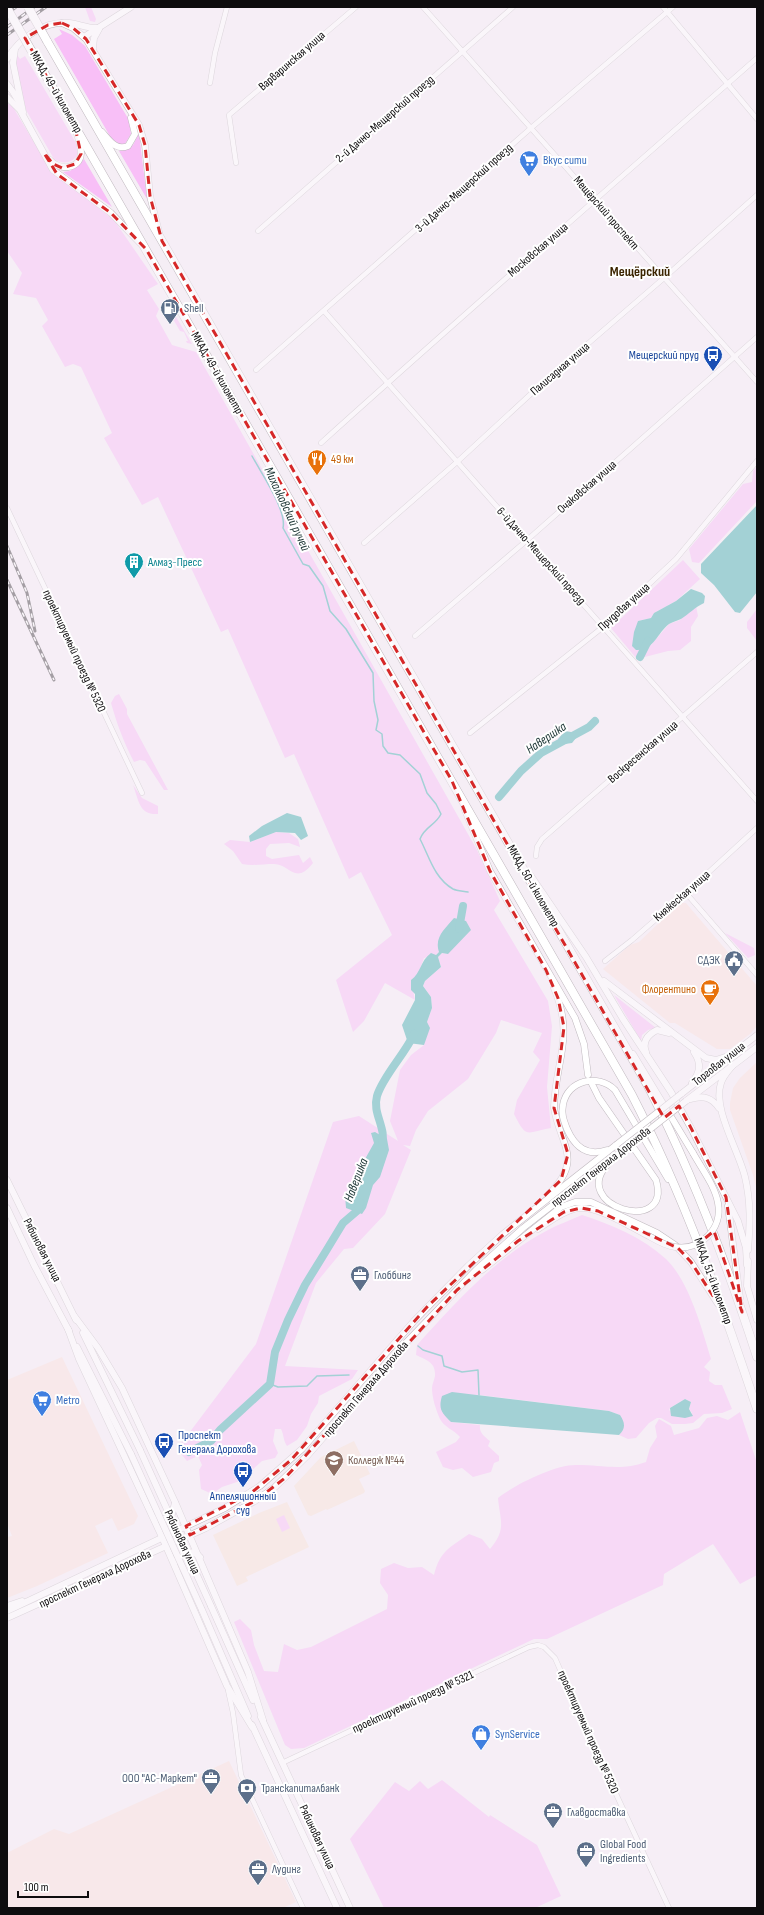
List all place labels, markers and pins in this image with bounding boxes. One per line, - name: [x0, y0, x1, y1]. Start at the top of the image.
- supermarket icon: Вкус сити: [518, 149, 540, 177]
- place label: Вкус сити: [543, 153, 587, 168]
- fuel station icon: Shell: [159, 297, 181, 325]
- place label: Shell: [184, 301, 204, 316]
- bus stop icon: Мещерский пруд: [702, 344, 724, 372]
- place label: Мещерский пруд: [629, 348, 699, 363]
- restaurant icon: 49 км: [306, 448, 328, 476]
- place label: 49 км: [331, 452, 354, 467]
- building icon: Алмаз-Пресс: [123, 551, 145, 579]
- place label: Алмаз-Пресс: [147, 555, 202, 570]
- public building icon: СДЭК: [723, 949, 745, 977]
- place label: СДЭК: [697, 953, 721, 968]
- cafe icon: Флорентино: [699, 978, 721, 1006]
- place label: Флорентино: [642, 982, 696, 997]
- office icon: Глоббинг: [349, 1264, 371, 1292]
- place label: Глоббинг: [374, 1268, 411, 1283]
- supermarket icon: Metro: [31, 1389, 53, 1417]
- place label: Metro: [56, 1393, 80, 1408]
- place label: Проспект Генерала Дорохова: [178, 1428, 257, 1457]
- bus stop icon: Проспект Генерала Дорохова: [153, 1431, 175, 1459]
- school or university icon: Колледж №44: [323, 1449, 345, 1477]
- place label: Колледж №44: [348, 1453, 404, 1468]
- bus stop icon: Аппеляционный суд: [232, 1460, 254, 1488]
- place label: Аппеляционный суд: [209, 1489, 276, 1518]
- shop icon: SynService: [470, 1723, 492, 1751]
- place label: SynService: [495, 1727, 540, 1742]
- office icon: ООО "АС-Маркет": [200, 1767, 222, 1795]
- place label: ООО "АС-Маркет": [122, 1771, 197, 1786]
- bank icon: Транскапиталбанк: [236, 1777, 258, 1805]
- place label: Транскапиталбанк: [261, 1781, 340, 1796]
- office icon: Главдоставка: [542, 1801, 564, 1829]
- place label: Главдоставка: [567, 1805, 626, 1820]
- place label: Global Food Ingredients: [600, 1837, 646, 1866]
- office icon: Global Food Ingredients: [575, 1840, 597, 1868]
- office icon: Лудинг: [247, 1858, 269, 1886]
- place label: Лудинг: [271, 1862, 301, 1877]

